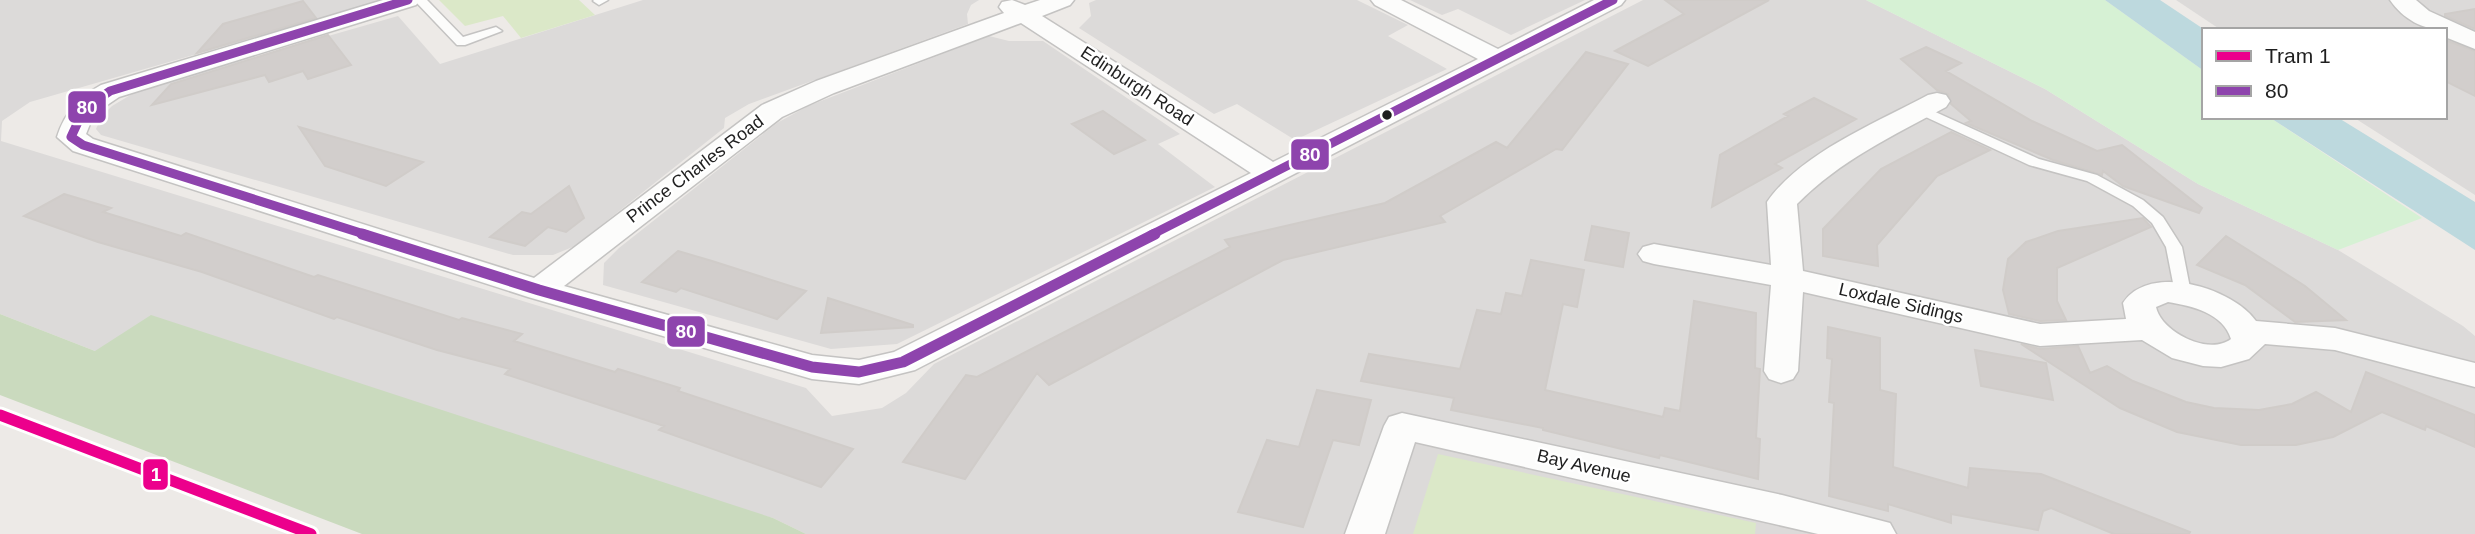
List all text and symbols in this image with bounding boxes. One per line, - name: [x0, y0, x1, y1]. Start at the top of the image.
- legend: [2202, 28, 2447, 119]
- street label: Edinburgh Road: [1077, 42, 1197, 130]
- text: Tram 1: [2265, 44, 2331, 67]
- text: 80: [2265, 79, 2288, 102]
- line badge: 80: [67, 90, 107, 124]
- text: 80: [76, 97, 98, 118]
- unlabelled marker: [1380, 108, 1394, 122]
- street label: Prince Charles Road: [623, 111, 767, 227]
- line badge: 80: [1290, 138, 1330, 171]
- text: 80: [1299, 144, 1321, 165]
- street label: Loxdale Sidings: [1837, 279, 1965, 327]
- line badge: 80: [666, 315, 706, 348]
- text: 80: [675, 321, 697, 342]
- street label: Bay Avenue: [1535, 445, 1633, 487]
- line badge: 1: [142, 458, 169, 491]
- text: 1: [151, 464, 162, 485]

